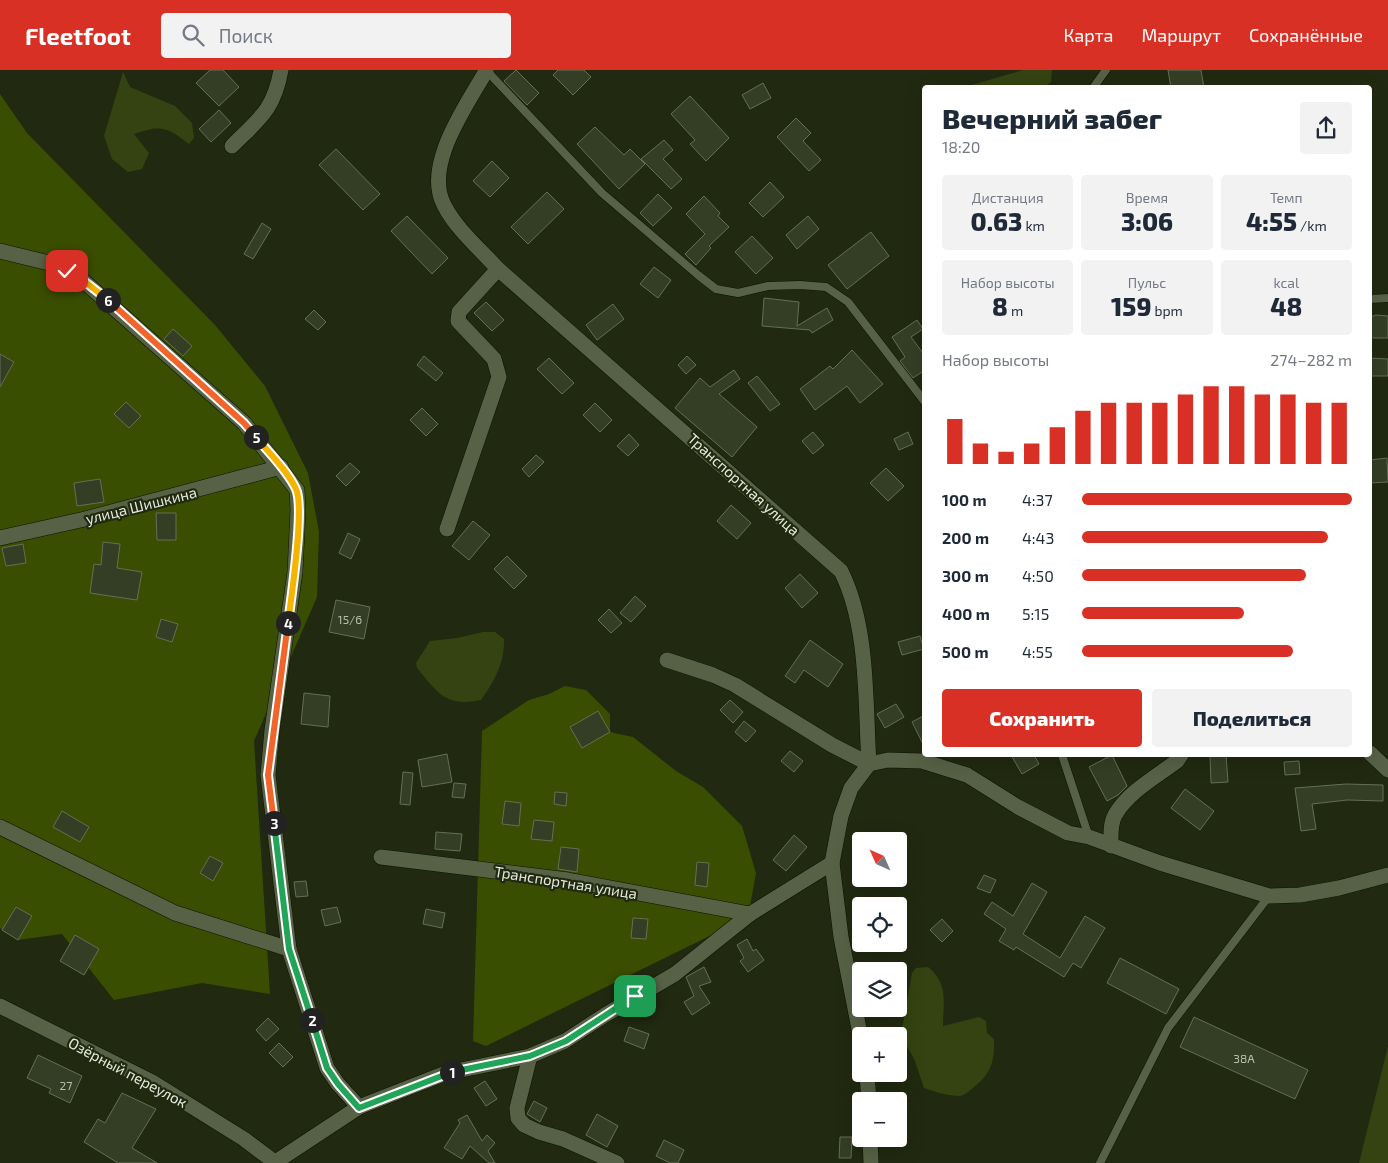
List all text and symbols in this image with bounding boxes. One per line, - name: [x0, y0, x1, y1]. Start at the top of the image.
- search box: [161, 13, 511, 58]
- text: Fleetfoot: [25, 21, 131, 50]
- icon: search: [179, 21, 207, 49]
- text: Поиск: [219, 24, 273, 47]
- text: Карта: [1063, 24, 1113, 46]
- text: Маршрут: [1141, 24, 1221, 46]
- text: Сохранённые: [1249, 24, 1363, 46]
- text: Вечерний забег: [942, 101, 1162, 135]
- button: share: [1300, 102, 1352, 154]
- text: 18:20: [942, 137, 981, 156]
- text: Дистанция: [972, 189, 1044, 206]
- text: Время: [1126, 189, 1168, 206]
- text: Темп: [1270, 189, 1303, 206]
- text: 0.63: [971, 206, 1022, 236]
- text: 3:06: [1121, 206, 1173, 236]
- text: 4:55: [1246, 206, 1297, 236]
- text: km: [1022, 217, 1045, 234]
- text: /km: [1297, 217, 1327, 234]
- pin: [46, 250, 88, 292]
- icon: check: [53, 257, 81, 285]
- text: Набор высоты: [961, 274, 1055, 291]
- text: Пульс: [1128, 274, 1166, 291]
- text: kcal: [1274, 274, 1299, 291]
- pin: 6: [96, 288, 120, 312]
- text: 8: [992, 291, 1008, 321]
- text: 159: [1111, 291, 1151, 321]
- text: 48: [1270, 291, 1302, 321]
- text: 6: [104, 292, 113, 309]
- text: m: [1008, 302, 1023, 319]
- text: bpm: [1151, 302, 1183, 319]
- text: Набор высоты: [942, 350, 1049, 369]
- text: 274–282 m: [1270, 350, 1352, 369]
- pin: 5: [244, 424, 268, 450]
- text: 5: [253, 429, 260, 446]
- street label: Транспортная улица: [684, 429, 804, 540]
- street label: улица Шишкина: [84, 482, 199, 528]
- text: 100 m: [942, 490, 987, 509]
- text: 4:37: [1022, 490, 1053, 509]
- text: 200 m: [942, 528, 989, 547]
- text: 4:43: [1022, 528, 1054, 547]
- text: 300 m: [942, 566, 989, 585]
- text: 4:50: [1022, 566, 1054, 585]
- text: 400 m: [942, 604, 990, 623]
- text: 5:15: [1022, 604, 1049, 623]
- pin: 4: [276, 610, 300, 636]
- house number: 15/6: [338, 612, 362, 626]
- text: 4: [284, 615, 293, 632]
- text: 500 m: [942, 642, 989, 661]
- text: 4:55: [1022, 642, 1053, 661]
- button: Сохранить: [942, 689, 1142, 747]
- button: Поделиться: [1152, 689, 1352, 747]
- pin: 3: [262, 810, 286, 836]
- text: 3: [271, 815, 278, 832]
- north arrow: [852, 832, 908, 888]
- map controls: [852, 832, 907, 1147]
- street label: Транспортная улица: [493, 862, 639, 903]
- button: locate: [852, 897, 907, 952]
- button: layers: [852, 962, 907, 1017]
- pin: [614, 975, 656, 1017]
- icon: arrive: [621, 982, 649, 1010]
- pin: 2: [300, 1008, 324, 1032]
- text: 2: [308, 1012, 317, 1029]
- button: +: [852, 1027, 907, 1082]
- street label: Озёрный переулок: [65, 1033, 191, 1112]
- house number: 38А: [1233, 1051, 1255, 1065]
- pin: 1: [440, 1060, 464, 1084]
- text: 1: [449, 1064, 456, 1081]
- house number: 27: [60, 1078, 72, 1092]
- button: −: [852, 1092, 907, 1147]

